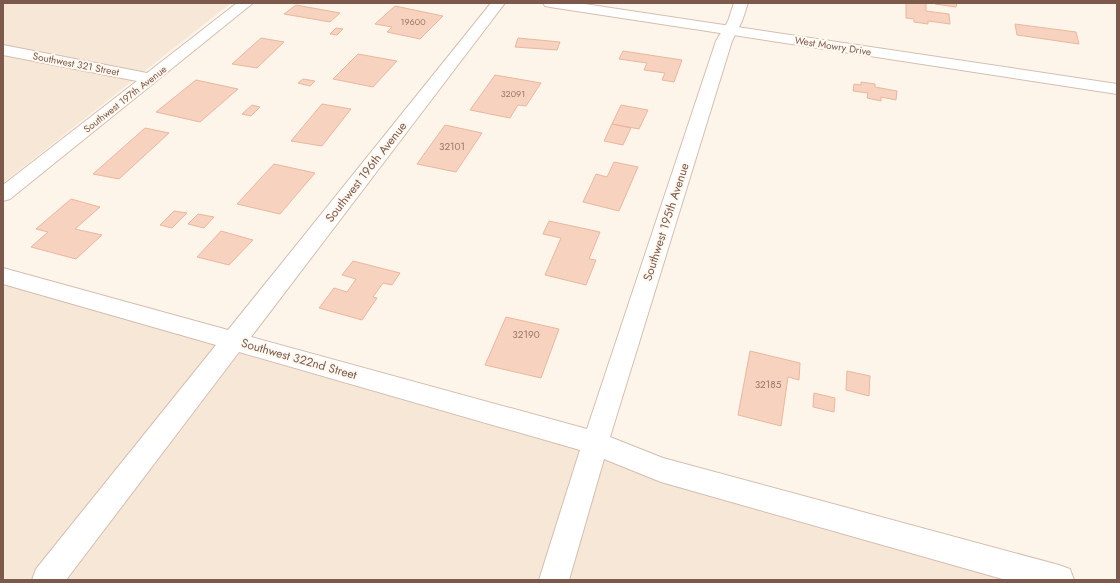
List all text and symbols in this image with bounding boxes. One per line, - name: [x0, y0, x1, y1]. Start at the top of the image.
- house number: 19600: [400, 15, 426, 28]
- street label: West Mowry Drive: [794, 33, 872, 59]
- street label: Southwest 321 Street: [32, 48, 121, 80]
- street label: Southwest 197th Avenue: [80, 62, 170, 136]
- house number: 32091: [501, 87, 525, 100]
- street label: Southwest 196th Avenue: [321, 118, 411, 226]
- house number: 32101: [439, 139, 465, 154]
- street label: Southwest 195th Avenue: [638, 161, 694, 283]
- house number: 32190: [512, 327, 540, 342]
- street label: Southwest 322nd Street: [239, 334, 359, 384]
- house number: 32185: [755, 377, 782, 392]

